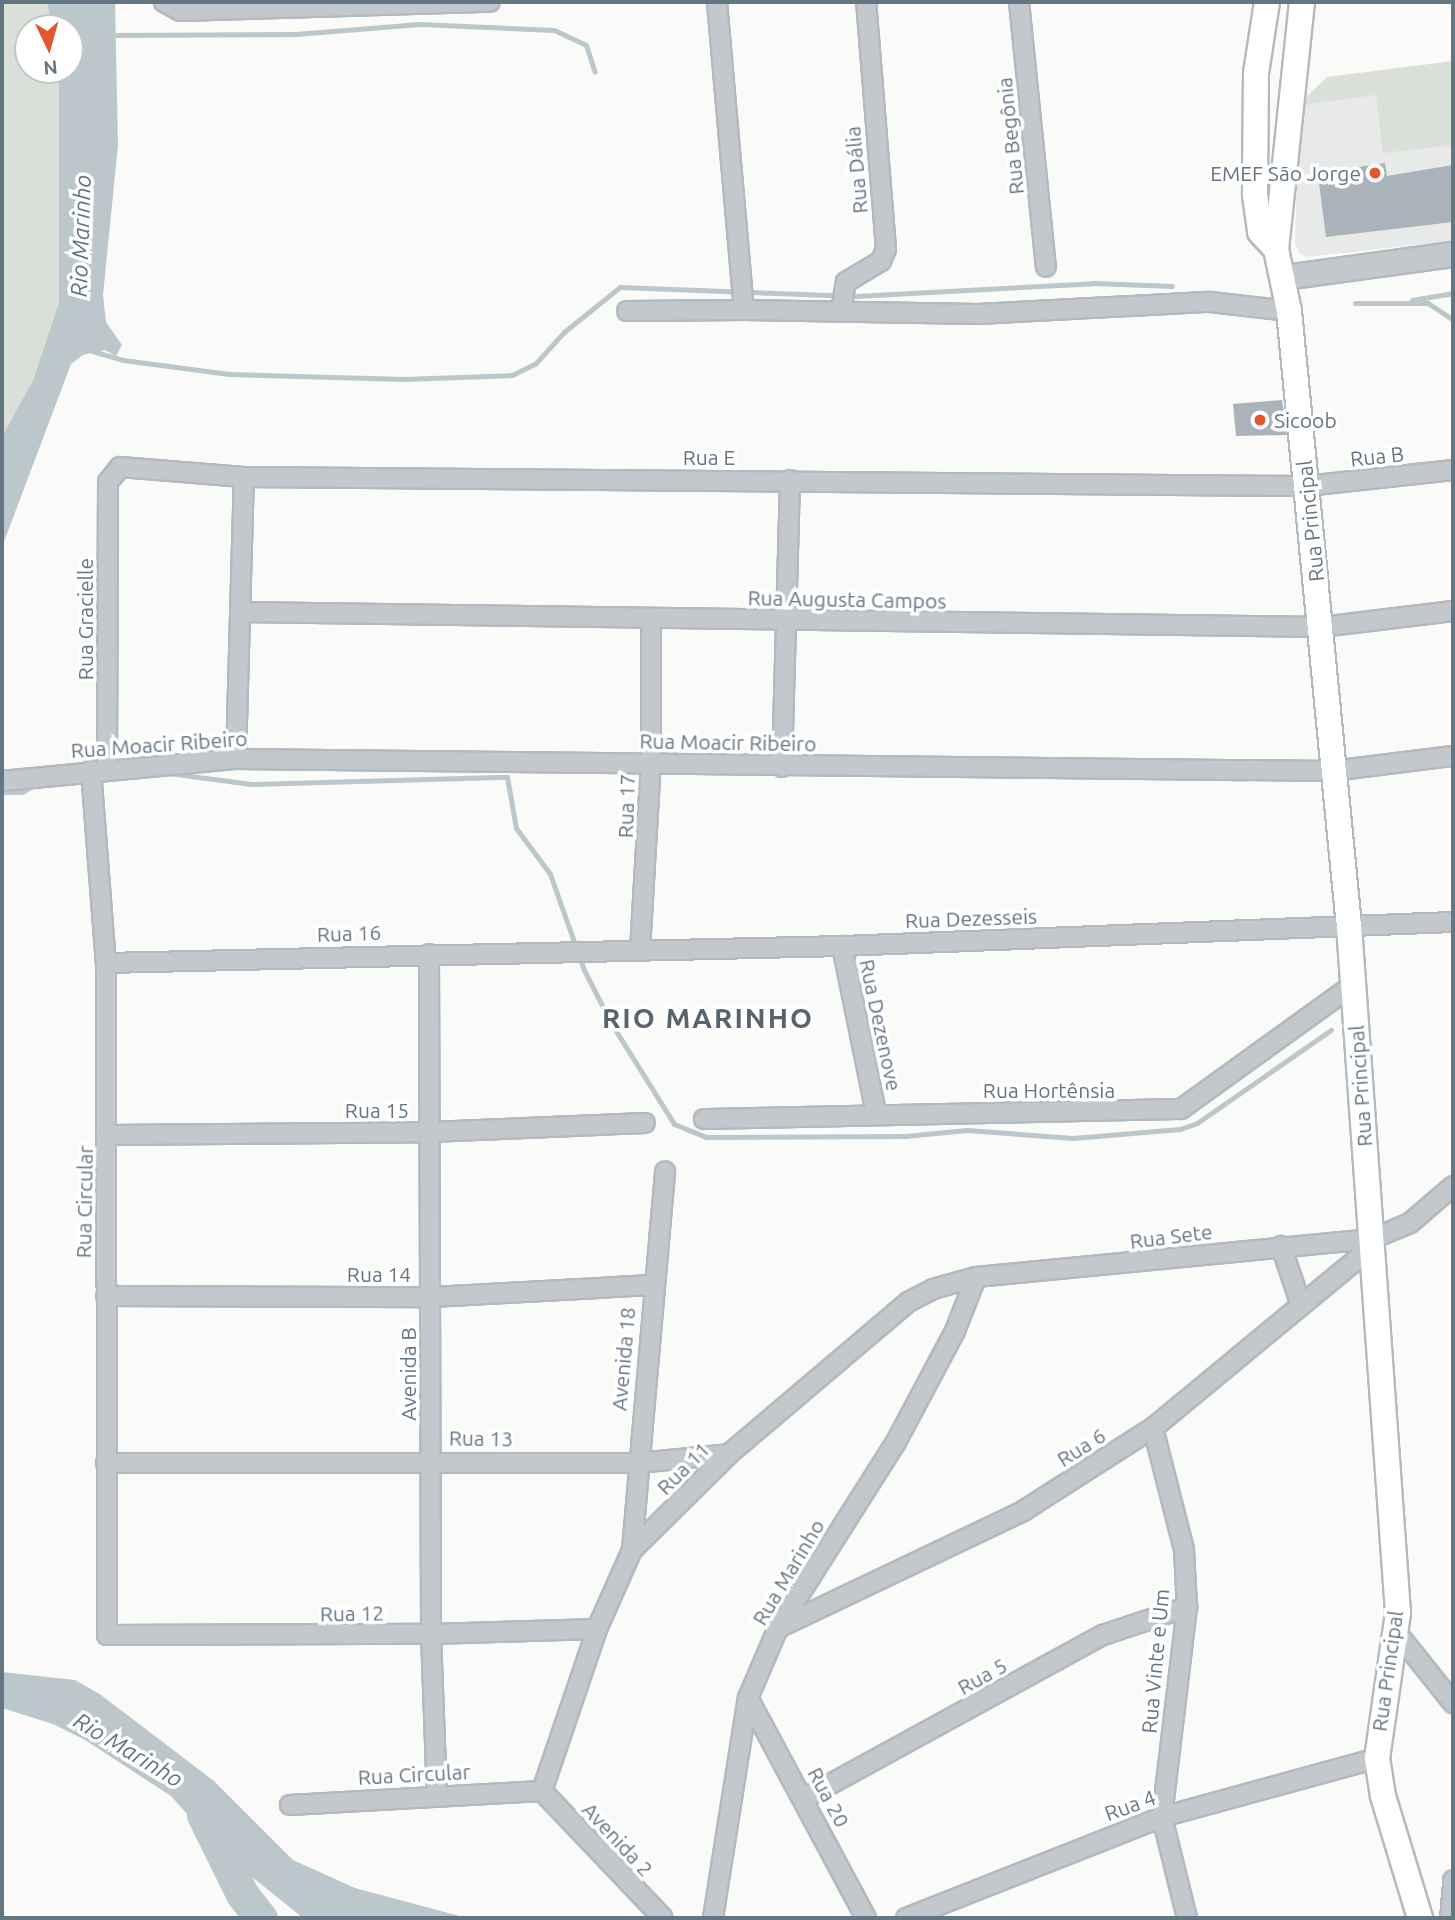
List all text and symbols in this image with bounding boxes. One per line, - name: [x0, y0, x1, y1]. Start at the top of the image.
- north arrow: [14, 14, 84, 84]
- text: N: [43, 56, 59, 80]
- street label: Rua Begônia: [991, 76, 1029, 196]
- street label: Rua Dália: [840, 125, 872, 215]
- place label: EMEF São Jorge: [1210, 160, 1361, 186]
- marker: EMEF São Jorge: [1367, 165, 1383, 181]
- water label: Rio Marinho: [65, 175, 97, 297]
- place label: Sicoob: [1274, 407, 1337, 433]
- marker: Sicoob: [1252, 412, 1268, 428]
- street label: Rua B: [1349, 441, 1405, 471]
- street label: Rua E: [683, 444, 735, 470]
- street label: Rua Principal: [1291, 459, 1329, 583]
- street label: Rua Gracielle: [72, 558, 98, 680]
- street label: Rua Augusta Campos: [747, 585, 947, 613]
- street label: Rua Moacir Ribeiro: [70, 725, 248, 763]
- street label: Rua Moacir Ribeiro: [639, 728, 817, 756]
- street label: Rua 17: [612, 773, 640, 839]
- street label: Rua Dezesseis: [905, 903, 1037, 933]
- street label: Rua 16: [316, 919, 382, 947]
- street label: Rua Dezenove: [855, 957, 907, 1093]
- district label: RIO MARINHO: [603, 1001, 813, 1035]
- street label: Rua Principal: [1343, 1024, 1377, 1148]
- street label: Rua Hortênsia: [983, 1077, 1115, 1103]
- street label: Rua 15: [345, 1097, 409, 1123]
- street label: Rua Circular: [70, 1145, 98, 1259]
- street label: Rua Sete: [1128, 1218, 1214, 1254]
- street label: Rua 14: [347, 1261, 411, 1287]
- street label: Avenida 18: [606, 1306, 640, 1412]
- street label: Avenida B: [395, 1327, 421, 1421]
- street label: Rua 6: [1052, 1422, 1110, 1472]
- street label: Rua 13: [449, 1425, 513, 1451]
- street label: Rua 11: [651, 1436, 715, 1500]
- street label: Rua Marinho: [747, 1514, 829, 1630]
- street label: Rua Vinte e Um: [1136, 1588, 1174, 1734]
- street label: Rua 12: [320, 1600, 384, 1626]
- street label: Rua Principal: [1366, 1609, 1408, 1733]
- street label: Rua 5: [953, 1652, 1011, 1700]
- water label: Rio Marinho: [69, 1707, 187, 1793]
- street label: Rua Circular: [357, 1758, 471, 1790]
- street label: Rua 20: [803, 1763, 855, 1831]
- street label: Rua 4: [1101, 1784, 1159, 1826]
- street label: Avenida 2: [577, 1797, 659, 1881]

